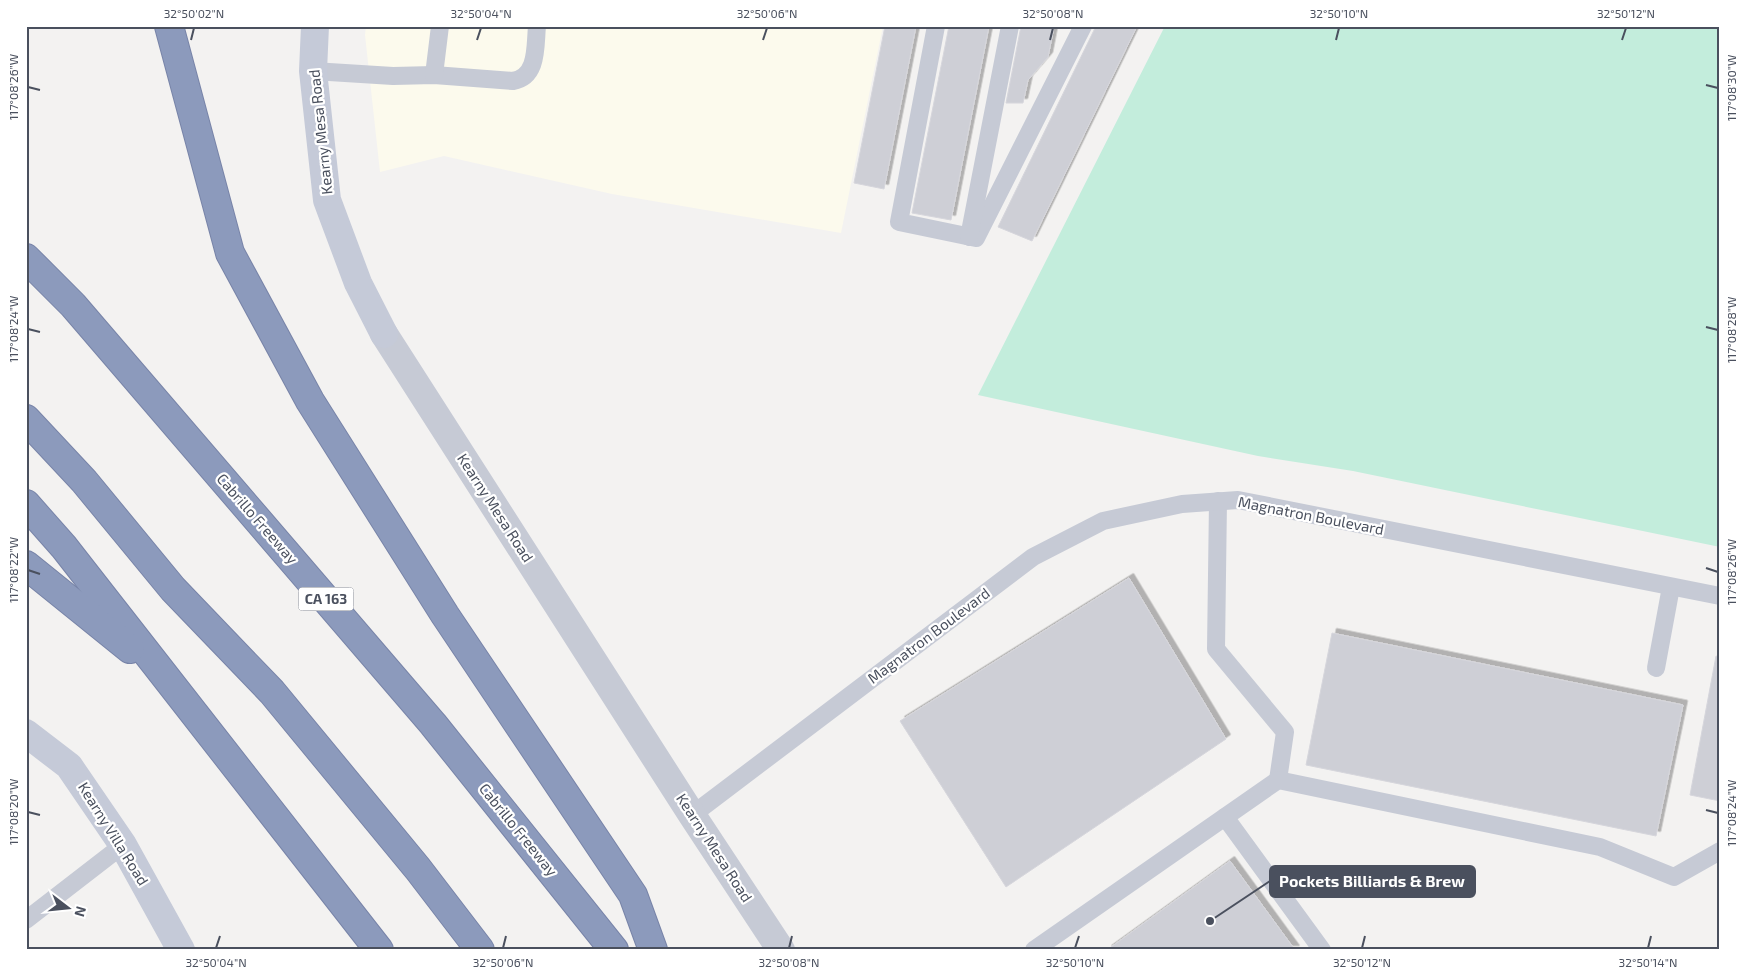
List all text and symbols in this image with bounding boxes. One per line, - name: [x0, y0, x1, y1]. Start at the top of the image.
- text: 32°50'02"N: [164, 6, 224, 20]
- text: 32°50'04"N: [450, 6, 512, 20]
- text: 32°50'06"N: [737, 6, 797, 20]
- text: 32°50'08"N: [1022, 6, 1084, 20]
- text: 32°50'10"N: [1310, 6, 1368, 20]
- text: 32°50'12"N: [1597, 6, 1655, 20]
- text: 117°08'26"W: [6, 54, 20, 120]
- text: 117°08'30"W: [1724, 55, 1738, 121]
- street label: Kearny Mesa Road: [304, 69, 336, 196]
- text: 117°08'24"W: [6, 296, 20, 362]
- text: 117°08'28"W: [1724, 297, 1738, 363]
- street label: Kearny Mesa Road: [454, 450, 538, 565]
- street label: Cabrillo Freeway: [214, 469, 302, 567]
- street label: Magnatron Boulevard: [1237, 492, 1386, 538]
- text: 117°08'22"W: [6, 537, 20, 603]
- text: 117°08'26"W: [1724, 539, 1738, 605]
- street label: Magnatron Boulevard: [864, 583, 993, 687]
- road number: CA 163: [298, 588, 354, 610]
- text: 117°08'20"W: [6, 779, 20, 845]
- street label: Kearny Villa Road: [75, 779, 153, 888]
- street label: Cabrillo Freeway: [476, 779, 562, 879]
- text: 117°08'24"W: [1724, 780, 1738, 846]
- street label: Kearny Mesa Road: [673, 790, 757, 905]
- callout: Pockets Billiards & Brew: [1270, 866, 1475, 897]
- text: Pockets Billiards & Brew: [1279, 871, 1465, 890]
- north arrow: [42, 884, 92, 934]
- text: N: [71, 905, 91, 919]
- text: 32°50'04"N: [185, 955, 247, 969]
- text: 32°50'06"N: [473, 955, 533, 969]
- text: 32°50'08"N: [758, 955, 820, 969]
- text: 32°50'10"N: [1046, 955, 1104, 969]
- text: 32°50'12"N: [1333, 955, 1391, 969]
- text: 32°50'14"N: [1619, 955, 1677, 969]

